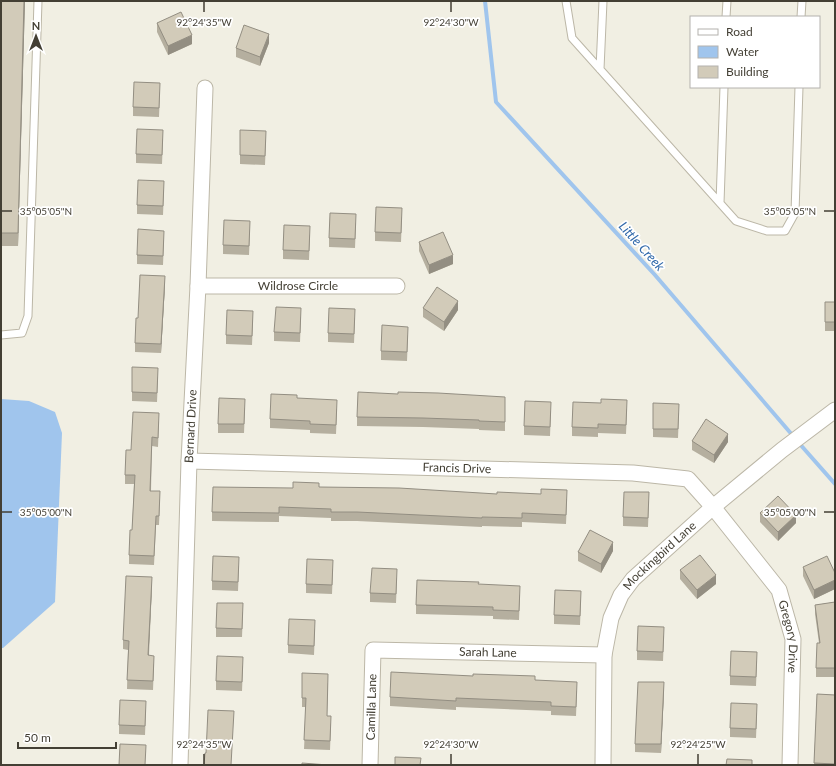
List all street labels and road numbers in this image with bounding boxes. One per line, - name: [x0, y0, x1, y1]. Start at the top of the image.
- street label: Wildrose Circle: [258, 278, 338, 293]
- street label: Bernard Drive: [181, 389, 200, 463]
- street label: Francis Drive: [422, 459, 492, 476]
- street label: Mockingbird Lane: [619, 518, 699, 593]
- street label: Gregory Drive: [775, 598, 802, 673]
- street label: Sarah Lane: [459, 644, 517, 660]
- street label: Camilla Lane: [363, 673, 379, 741]

